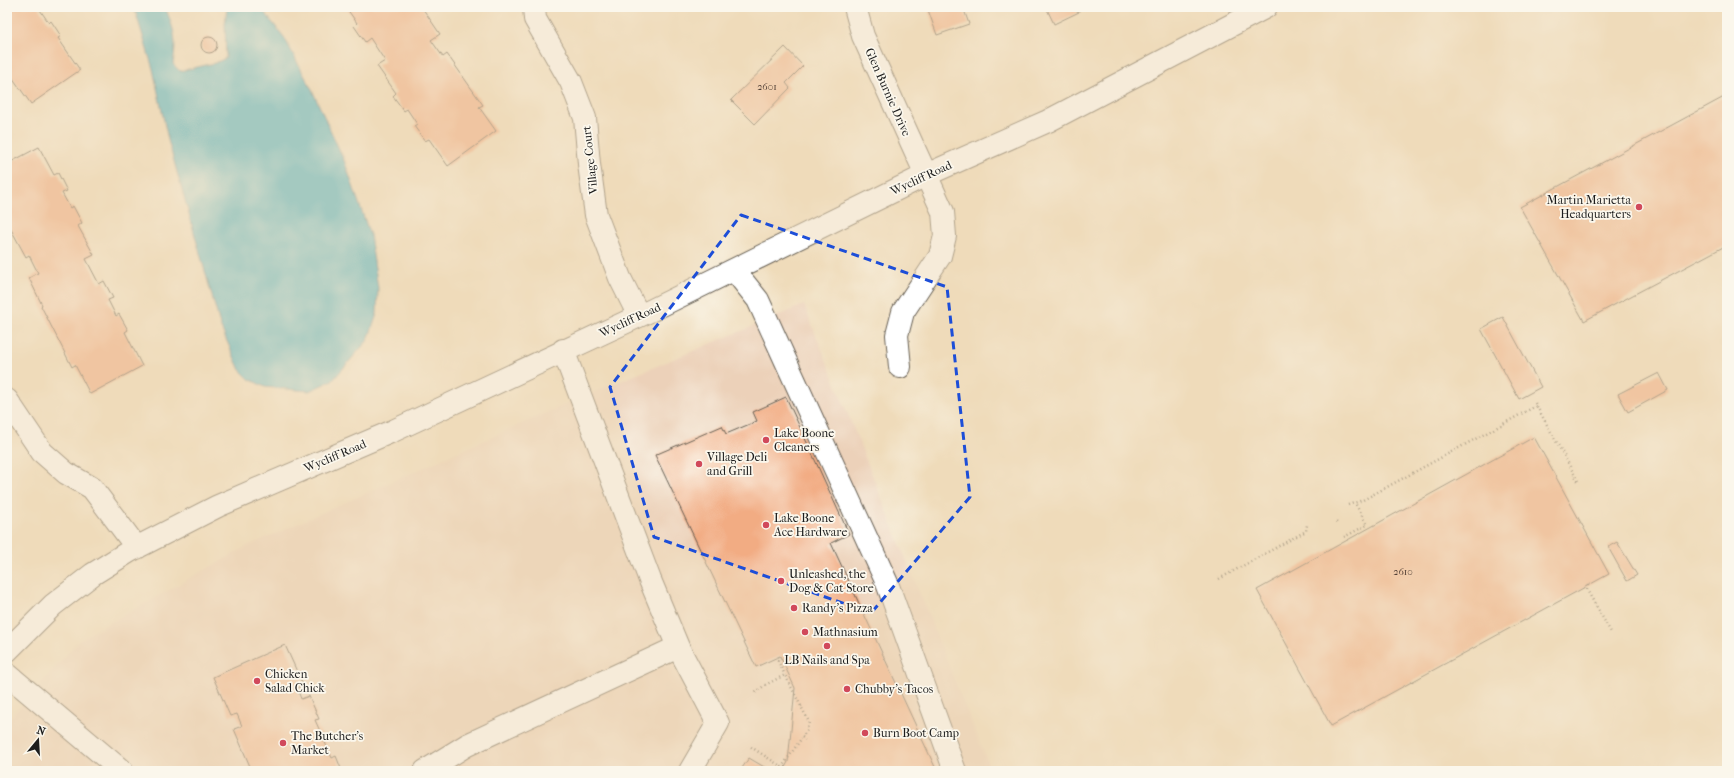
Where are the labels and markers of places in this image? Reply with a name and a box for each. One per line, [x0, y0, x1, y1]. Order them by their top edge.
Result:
place label: Martin Marietta Headquarters [1547, 193, 1632, 221]
marker: Martin Marietta Headquarters [1634, 202, 1644, 212]
place label: Lake Boone Cleaners [774, 426, 834, 454]
marker: Lake Boone Cleaners [761, 435, 771, 445]
place label: Village Deli and Grill [706, 450, 768, 478]
marker: Village Deli and Grill [694, 459, 704, 469]
place label: Lake Boone Ace Hardware [773, 511, 847, 539]
marker: Lake Boone Ace Hardware [761, 520, 771, 530]
place label: Unleashed, the Dog & Cat Store [789, 567, 874, 595]
marker: Unleashed, the Dog & Cat Store [776, 576, 786, 586]
place label: Randy's Pizza [802, 601, 873, 615]
marker: Randy's Pizza [789, 603, 799, 613]
place label: Mathnasium [813, 625, 878, 639]
marker: Mathnasium [800, 627, 810, 637]
marker: LB Nails and Spa [822, 641, 832, 651]
place label: LB Nails and Spa [784, 653, 870, 667]
place label: Chicken Salad Chick [265, 667, 325, 695]
marker: Chicken Salad Chick [252, 676, 262, 686]
place label: Chubby's Tacos [855, 682, 934, 696]
marker: Chubby's Tacos [842, 684, 852, 694]
place label: Burn Boot Camp [873, 726, 960, 740]
marker: Burn Boot Camp [860, 728, 870, 738]
place label: The Butcher's Market [291, 729, 364, 757]
marker: The Butcher's Market [278, 738, 288, 748]

